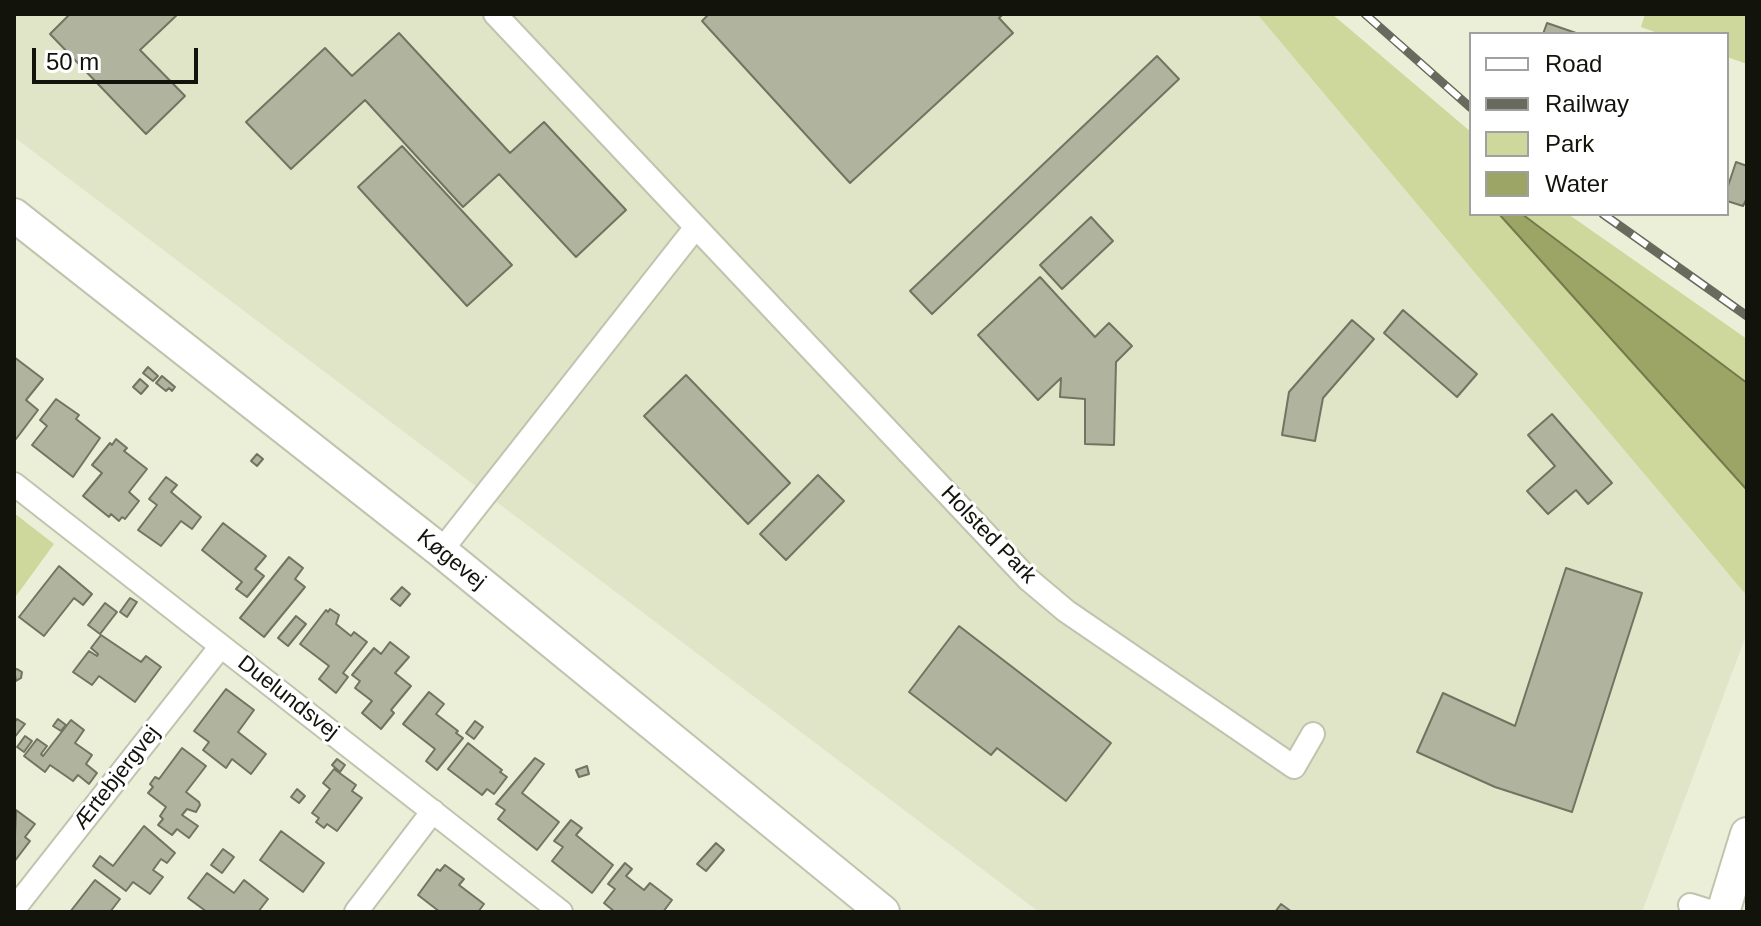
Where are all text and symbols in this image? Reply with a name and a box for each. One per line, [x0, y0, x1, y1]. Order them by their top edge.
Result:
scale bar [36, 32, 202, 82]
legend [1469, 32, 1729, 216]
text: 50 m [46, 48, 99, 75]
text: Road [1545, 50, 1602, 77]
text: Railway [1545, 90, 1629, 117]
text: Park [1545, 130, 1594, 157]
text: Water [1545, 170, 1608, 197]
street label: Holsted Park [935, 481, 1041, 589]
street label: Køgevej [411, 524, 491, 596]
street label: Duelundsvej [232, 650, 344, 746]
street label: Ærtebjergvej [68, 721, 166, 835]

